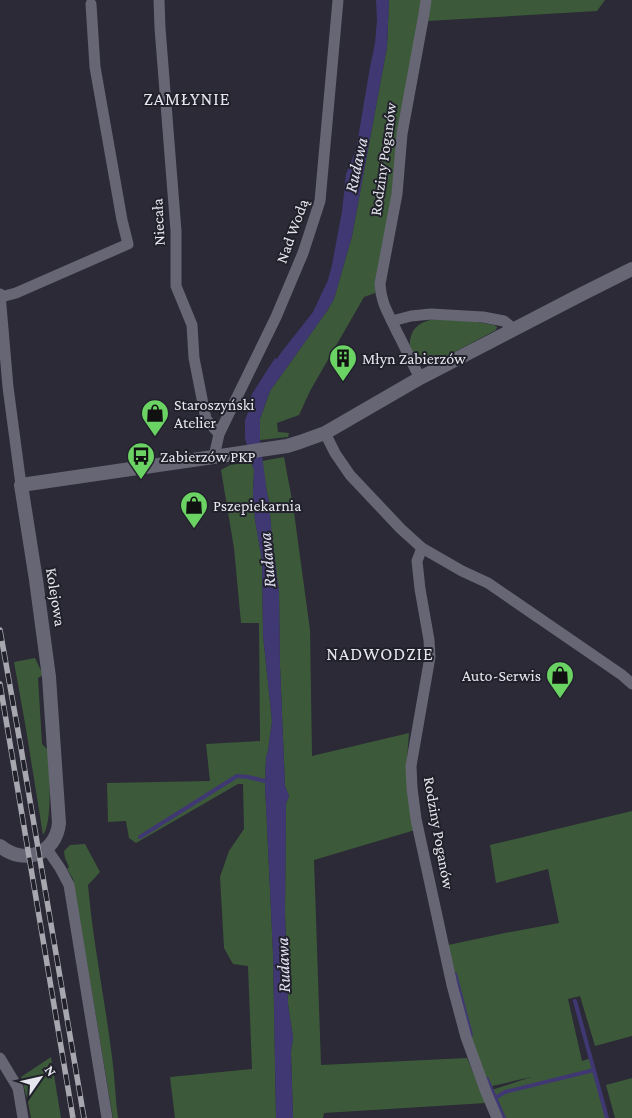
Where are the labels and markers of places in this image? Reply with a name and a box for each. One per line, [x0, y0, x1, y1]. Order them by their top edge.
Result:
building icon: Młyn Zabierzów [328, 343, 358, 382]
place label: Młyn Zabierzów [362, 350, 466, 368]
place label: Staroszyński Atelier [174, 396, 254, 431]
shop icon: Staroszyński Atelier [140, 398, 170, 437]
bus stop icon: Zabierzów PKP [126, 441, 156, 480]
place label: Zabierzów PKP [160, 448, 255, 465]
shop icon: Pszepiekarnia [179, 490, 209, 529]
place label: Pszepiekarnia [213, 497, 302, 515]
shop icon: Auto-Serwis [545, 660, 575, 699]
place label: Auto-Serwis [462, 667, 541, 684]

